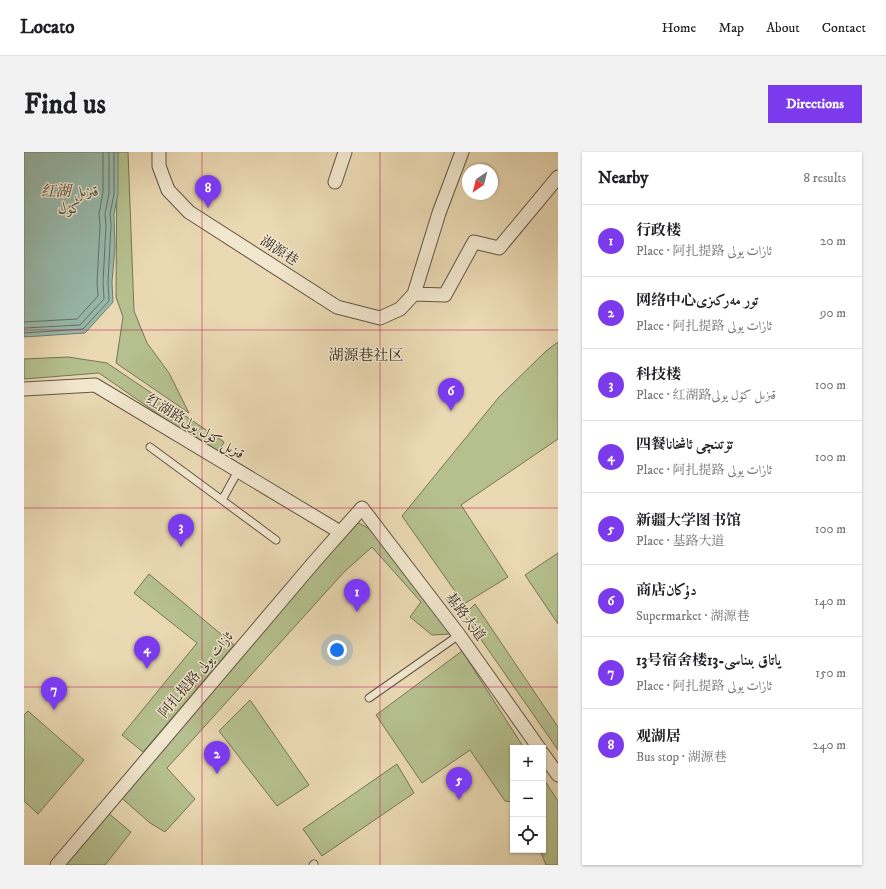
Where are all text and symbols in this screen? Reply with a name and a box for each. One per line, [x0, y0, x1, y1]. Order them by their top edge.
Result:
text: Locato [20, 16, 75, 39]
text: Home [662, 19, 696, 37]
text: Map [718, 19, 744, 37]
text: About [766, 19, 800, 37]
text: Contact [822, 19, 866, 37]
button: Directions [768, 85, 862, 123]
text: Find us [24, 87, 106, 122]
north arrow [462, 164, 498, 200]
text: Nearby [598, 167, 648, 189]
text: 8 results [804, 170, 846, 186]
pin: 8 [195, 175, 221, 208]
water label: 红湖 قىزىل كۆل [41, 182, 99, 218]
text: 行政楼 [636, 221, 681, 240]
street label: 湖源巷 [256, 232, 302, 270]
text: 1 [609, 233, 613, 249]
text: 20 m [820, 233, 846, 249]
text: Place · 阿扎提路 ئازات يولى [636, 243, 772, 259]
text: 网络中心تور مەركىزى [636, 291, 758, 310]
text: 2 [608, 305, 614, 321]
text: 90 m [820, 305, 846, 321]
text: Place · 阿扎提路 ئازات يولى [636, 318, 772, 334]
district label: 湖源巷社区 [328, 346, 404, 365]
text: 科技楼 [636, 365, 681, 384]
text: 3 [609, 377, 613, 393]
text: 100 m [815, 377, 846, 393]
pin: 6 [438, 378, 464, 411]
text: Place · 红湖路قىزىل كۆل يولى [636, 387, 776, 403]
street label: 红湖路قىزىل كۆل يولى [142, 391, 247, 464]
text: 四餐تۆتىنچى ئاشخانا [636, 435, 733, 454]
text: 4 [607, 449, 615, 465]
text: 100 m [815, 449, 846, 465]
text: Place · 阿扎提路 ئازات يولى [636, 462, 772, 478]
text: 新疆大学图书馆 [636, 511, 741, 530]
pin: 3 [168, 514, 194, 547]
text: 5 [608, 521, 614, 537]
text: 100 m [815, 521, 846, 537]
text: Place · 基路大道 [636, 533, 725, 549]
pin: 1 [344, 579, 370, 612]
text: 商店دۇكان [636, 581, 697, 600]
street label: 基路大道 [441, 589, 489, 645]
text: 6 [608, 593, 614, 609]
text: 140 m [814, 593, 846, 609]
text: Supermarket · 湖源巷 [636, 608, 749, 624]
street label: 阿扎提路 ئازات يولى [155, 628, 238, 722]
pin: 4 [134, 636, 160, 669]
your location [327, 640, 347, 660]
text: 13号宿舍楼13-ياتاق بىناسى [636, 651, 781, 670]
text: 7 [608, 665, 614, 681]
text: 150 m [815, 665, 846, 681]
pin: 7 [41, 677, 67, 710]
text: Place · 阿扎提路 ئازات يولى [636, 678, 772, 694]
text: 观湖居 [636, 727, 681, 746]
text: 8 [608, 737, 614, 753]
text: 240 m [813, 737, 846, 753]
pin: 2 [204, 741, 230, 774]
map controls [510, 745, 546, 853]
button: + [510, 745, 546, 781]
text: Bus stop · 湖源巷 [636, 749, 727, 765]
pin: 5 [446, 767, 472, 800]
button: − [510, 781, 546, 817]
button: locate [510, 817, 546, 853]

